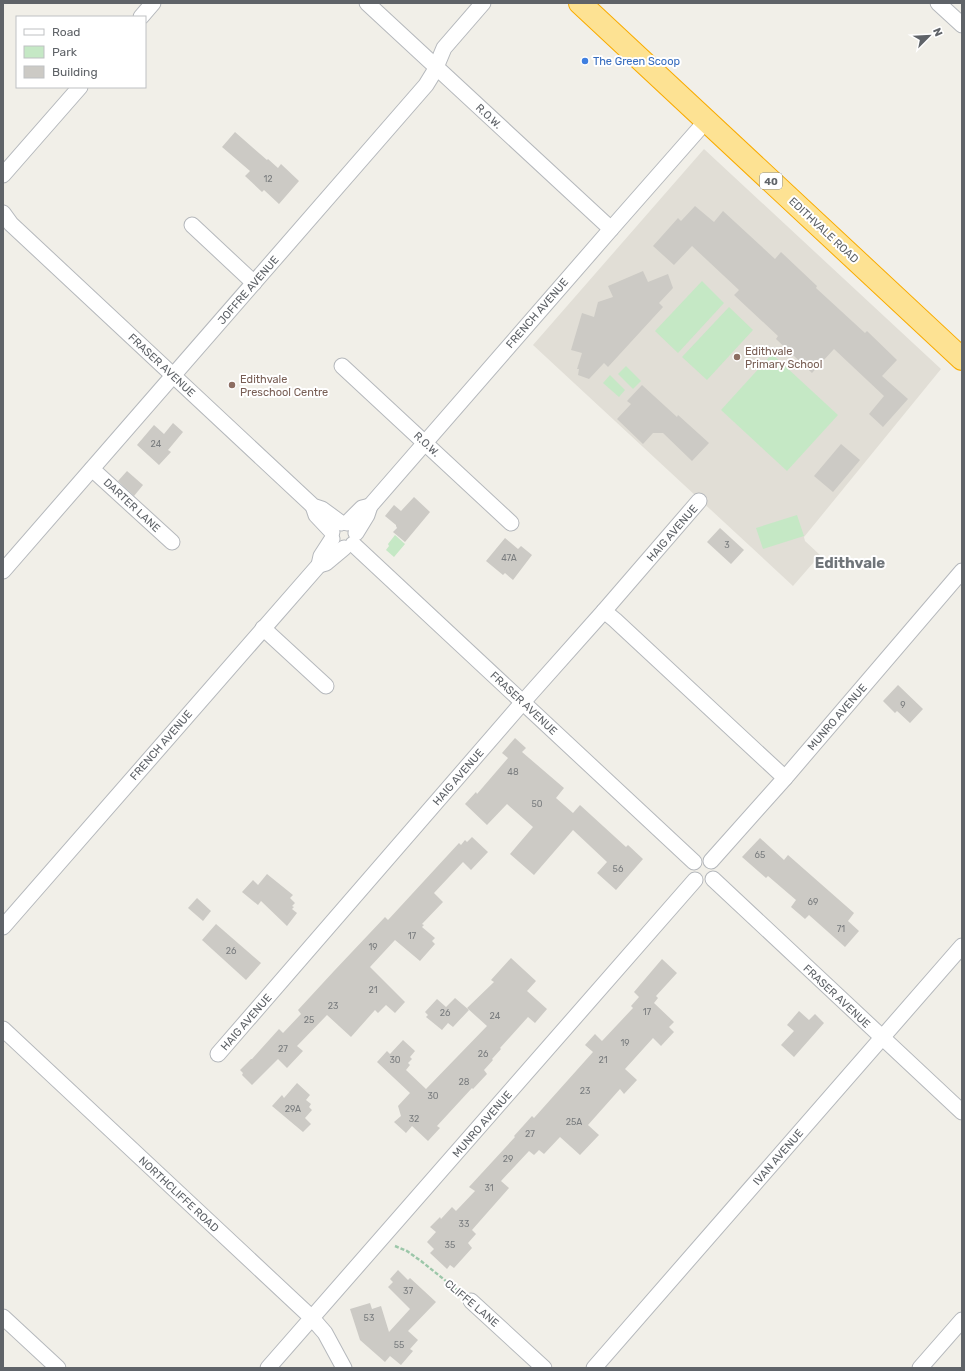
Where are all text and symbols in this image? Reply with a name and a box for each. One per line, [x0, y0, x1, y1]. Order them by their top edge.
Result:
legend [16, 16, 146, 88]
north arrow [909, 16, 949, 56]
text: Road [52, 25, 80, 39]
text: N [930, 26, 945, 38]
text: Park [52, 45, 78, 59]
place label: The Green Scoop [593, 55, 680, 68]
marker: The Green Scoop [580, 56, 590, 66]
text: Building [52, 65, 98, 79]
street label: R.O.W. [473, 101, 504, 132]
road number: 40 [760, 173, 782, 189]
house number: 12 [263, 174, 273, 184]
street label: EDITHVALE ROAD [786, 195, 861, 266]
street label: JOFFRE AVENUE [215, 253, 282, 327]
street label: FRENCH AVENUE [504, 276, 571, 351]
street label: FRASER AVENUE [126, 331, 198, 400]
place label: Edithvale Primary School [745, 345, 822, 371]
marker: Edithvale Primary School [732, 352, 742, 362]
place label: Edithvale Preschool Centre [240, 373, 328, 399]
marker: Edithvale Preschool Centre [227, 380, 237, 390]
street label: R.O.W. [411, 429, 442, 460]
house number: 24 [151, 439, 162, 449]
street label: DARTER LANE [101, 476, 163, 535]
street label: HAIG AVENUE [644, 502, 701, 564]
house number: 3 [724, 540, 730, 550]
house number: 47A [501, 553, 517, 563]
district label: Edithvale [815, 554, 885, 572]
street label: FRASER AVENUE [488, 669, 560, 738]
street label: MUNRO AVENUE [805, 681, 870, 753]
house number: 9 [900, 700, 906, 710]
street label: FRENCH AVENUE [128, 708, 195, 783]
street label: HAIG AVENUE [430, 746, 487, 808]
house number: 48 [507, 767, 519, 777]
house number: 50 [531, 799, 543, 809]
house number: 65 [755, 850, 765, 860]
house number: 56 [613, 864, 624, 874]
house number: 69 [808, 897, 818, 907]
house number: 71 [837, 924, 845, 934]
house number: 17 [408, 931, 417, 941]
house number: 19 [368, 942, 378, 952]
house number: 26 [226, 946, 237, 956]
street label: FRASER AVENUE [801, 962, 873, 1031]
house number: 21 [368, 985, 378, 995]
street label: HAIG AVENUE [218, 991, 275, 1053]
house number: 23 [328, 1001, 338, 1011]
house number: 17 [643, 1007, 652, 1017]
house number: 26 [440, 1008, 451, 1018]
house number: 24 [490, 1011, 501, 1021]
house number: 25 [304, 1015, 314, 1025]
house number: 19 [620, 1038, 630, 1048]
house number: 27 [278, 1044, 288, 1054]
house number: 26 [478, 1049, 489, 1059]
house number: 30 [389, 1055, 401, 1065]
house number: 21 [598, 1055, 608, 1065]
house number: 28 [458, 1077, 470, 1087]
house number: 23 [580, 1086, 590, 1096]
street label: MUNRO AVENUE [450, 1088, 515, 1160]
house number: 30 [427, 1091, 439, 1101]
house number: 29A [285, 1104, 301, 1114]
house number: 32 [409, 1114, 419, 1124]
house number: 25A [566, 1117, 582, 1127]
street label: IVAN AVENUE [751, 1126, 806, 1188]
house number: 27 [525, 1129, 535, 1139]
street label: NORTHCLIFFE ROAD [136, 1154, 221, 1235]
house number: 29 [503, 1154, 513, 1164]
house number: 31 [484, 1183, 494, 1193]
house number: 33 [459, 1219, 469, 1229]
house number: 35 [445, 1240, 455, 1250]
street label: CLIFFE LANE [442, 1277, 502, 1330]
house number: 37 [403, 1286, 413, 1296]
house number: 53 [364, 1313, 374, 1323]
house number: 55 [394, 1340, 404, 1350]

